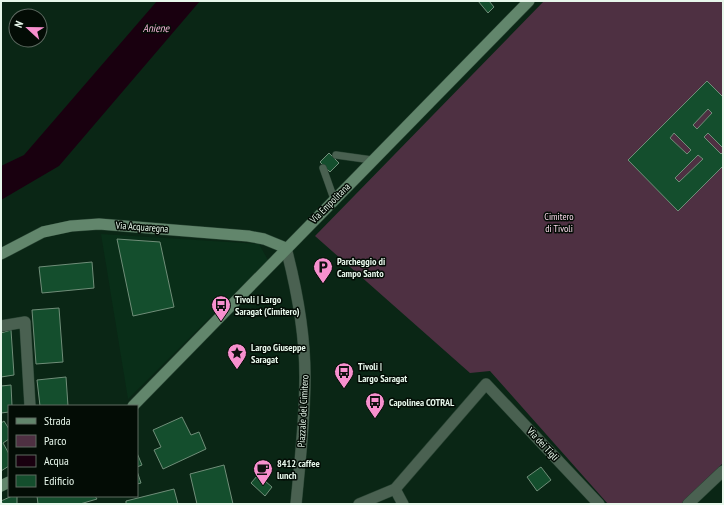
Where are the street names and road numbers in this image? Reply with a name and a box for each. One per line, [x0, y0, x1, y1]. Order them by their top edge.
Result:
street label: Via Empolitana [306, 180, 353, 227]
street label: Via Acquaregna [114, 219, 169, 235]
street label: Piazzale del Cimitero [295, 374, 311, 448]
street label: Via dei Tigli [524, 424, 562, 463]

